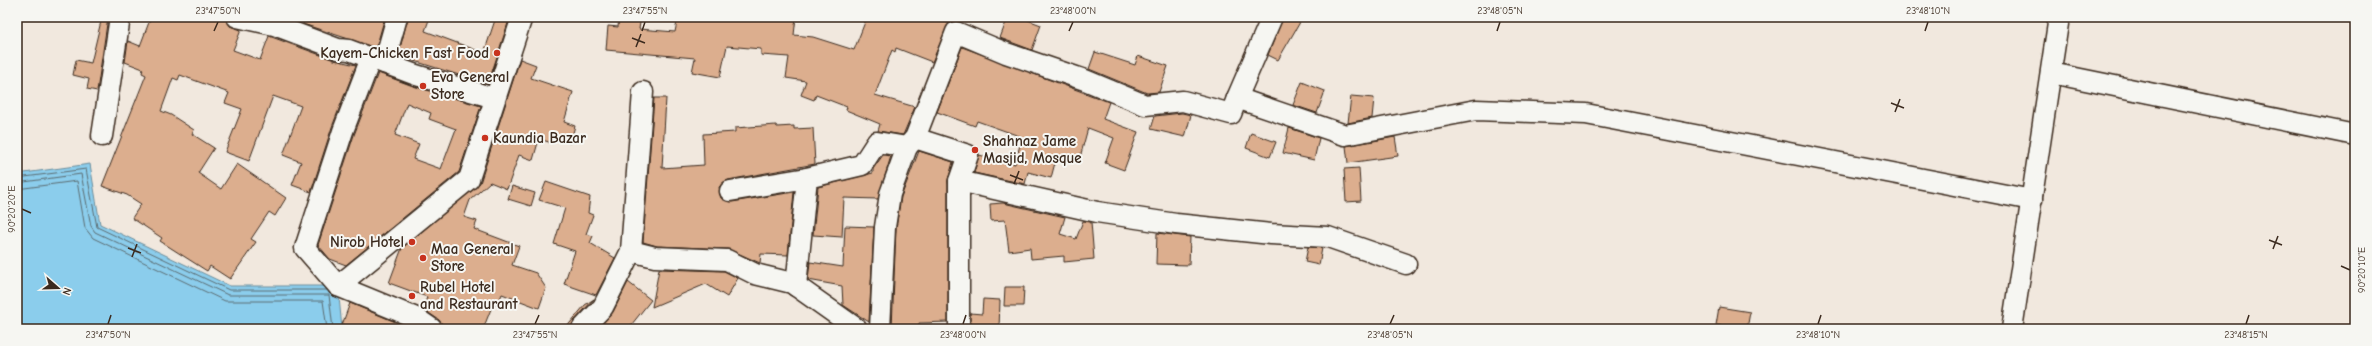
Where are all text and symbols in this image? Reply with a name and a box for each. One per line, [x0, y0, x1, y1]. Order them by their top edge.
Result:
text: 23°47'50"N [195, 5, 241, 17]
text: 23°47'55"N [623, 5, 667, 17]
text: 23°48'00"N [1050, 5, 1096, 17]
text: 23°48'05"N [1477, 5, 1523, 17]
text: 23°48'10"N [1906, 5, 1950, 17]
place label: Kayem-Chicken Fast Food [320, 44, 489, 62]
marker: Kayem-Chicken Fast Food [492, 48, 502, 58]
place label: Eva General Store [431, 68, 509, 103]
marker: Eva General Store [418, 81, 428, 91]
place label: Kaundia Bazar [493, 129, 586, 147]
place label: Shahnaz Jame Masjid, Mosque [983, 132, 1082, 167]
marker: Kaundia Bazar [480, 133, 490, 143]
marker: Shahnaz Jame Masjid, Mosque [970, 145, 980, 155]
text: 90°20'20"E [6, 185, 18, 233]
place label: Nirob Hotel [330, 233, 404, 251]
marker: Nirob Hotel [407, 237, 417, 247]
place label: Maa General Store [431, 240, 514, 275]
text: 90°20'10"E [2356, 247, 2368, 293]
marker: Maa General Store [418, 253, 428, 263]
north arrow [38, 268, 78, 308]
place label: Rubel Hotel and Restaurant [420, 278, 519, 313]
text: N [60, 286, 74, 297]
marker: Rubel Hotel and Restaurant [407, 291, 417, 301]
text: 23°47'50"N [85, 329, 131, 341]
text: 23°47'55"N [513, 329, 557, 341]
text: 23°48'00"N [940, 329, 986, 341]
text: 23°48'05"N [1367, 329, 1413, 341]
text: 23°48'10"N [1796, 329, 1840, 341]
text: 23°48'15"N [2224, 329, 2268, 341]

